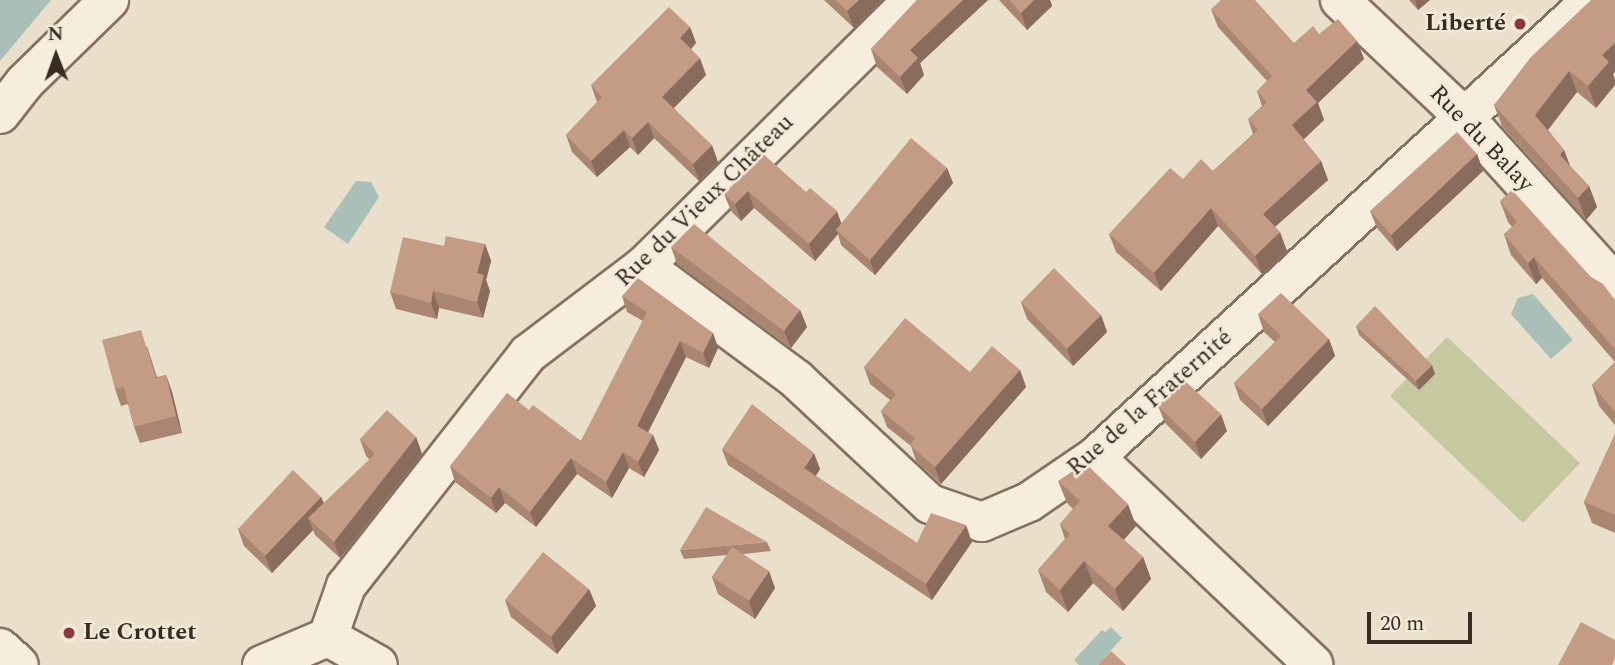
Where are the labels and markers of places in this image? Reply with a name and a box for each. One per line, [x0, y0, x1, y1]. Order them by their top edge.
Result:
place label: Liberté [1425, 10, 1506, 38]
marker: Liberté [1512, 16, 1528, 32]
place label: Le Crottet [83, 619, 196, 647]
marker: Le Crottet [61, 625, 77, 641]

